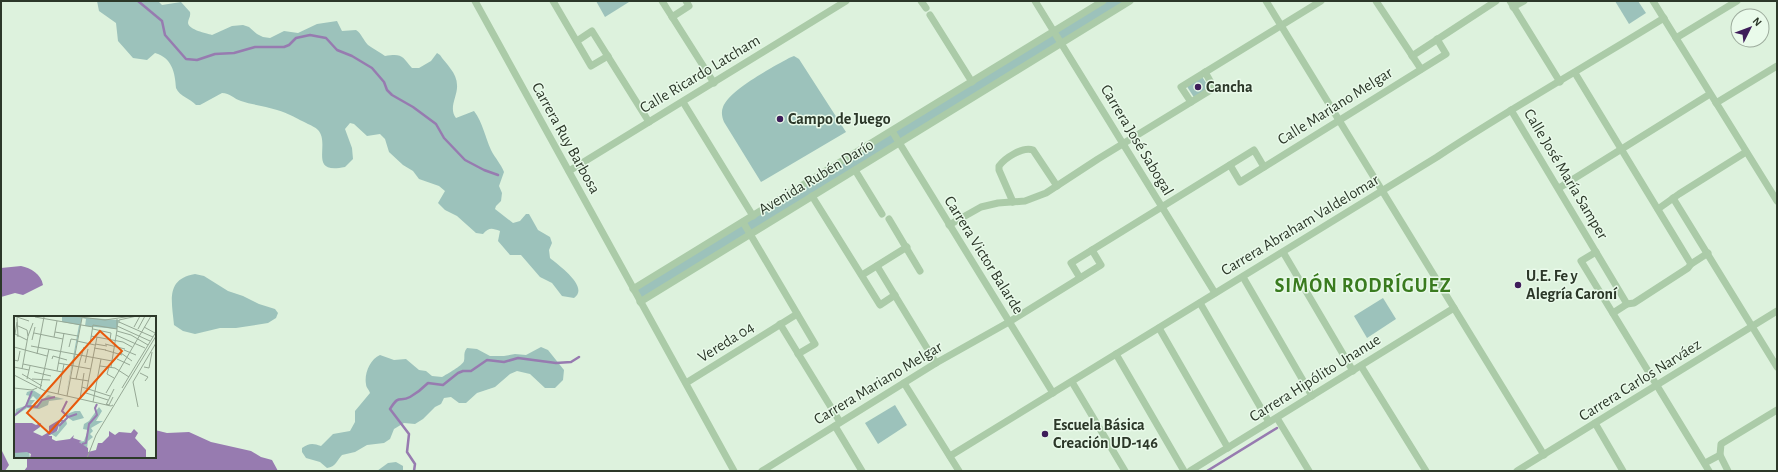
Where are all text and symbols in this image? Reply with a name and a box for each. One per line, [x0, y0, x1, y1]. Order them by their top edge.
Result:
north arrow [1730, 8, 1770, 48]
text: N [1750, 15, 1764, 28]
street label: Calle Ricardo Latcham [637, 32, 763, 116]
street label: Calle Mariano Melgar [1275, 64, 1396, 148]
place label: Cancha [1206, 79, 1253, 95]
street label: Carrera Ruy Barbosa [528, 80, 603, 197]
street label: Carrera José Sabogal [1098, 82, 1176, 198]
marker: Cancha [1193, 82, 1203, 92]
street label: Calle José María Samper [1521, 106, 1612, 243]
place label: Campo de Juego [788, 111, 891, 127]
marker: Campo de Juego [775, 114, 785, 124]
street label: Avenida Rubén Darío [756, 136, 876, 218]
street label: Carrera Abraham Valdelomar [1218, 171, 1382, 278]
street label: Carrera Victor Balarde [941, 193, 1027, 317]
place label: U.E. Fe y Alegría Caroní [1526, 268, 1618, 302]
district label: SIMÓN RODRÍGUEZ [1274, 272, 1452, 296]
marker: U.E. Fe y Alegría Caroní [1513, 280, 1523, 290]
inset map [14, 316, 156, 458]
street label: Vereda 04 [695, 318, 757, 365]
street label: Carrera Hipólito Unanue [1247, 331, 1383, 425]
street label: Carrera Carlos Narváez [1576, 336, 1704, 424]
street label: Carrera Mariano Melgar [811, 338, 946, 428]
place label: Escuela Básica Creación UD-146 [1053, 417, 1158, 451]
marker: Escuela Básica Creación UD-146 [1040, 429, 1050, 439]

